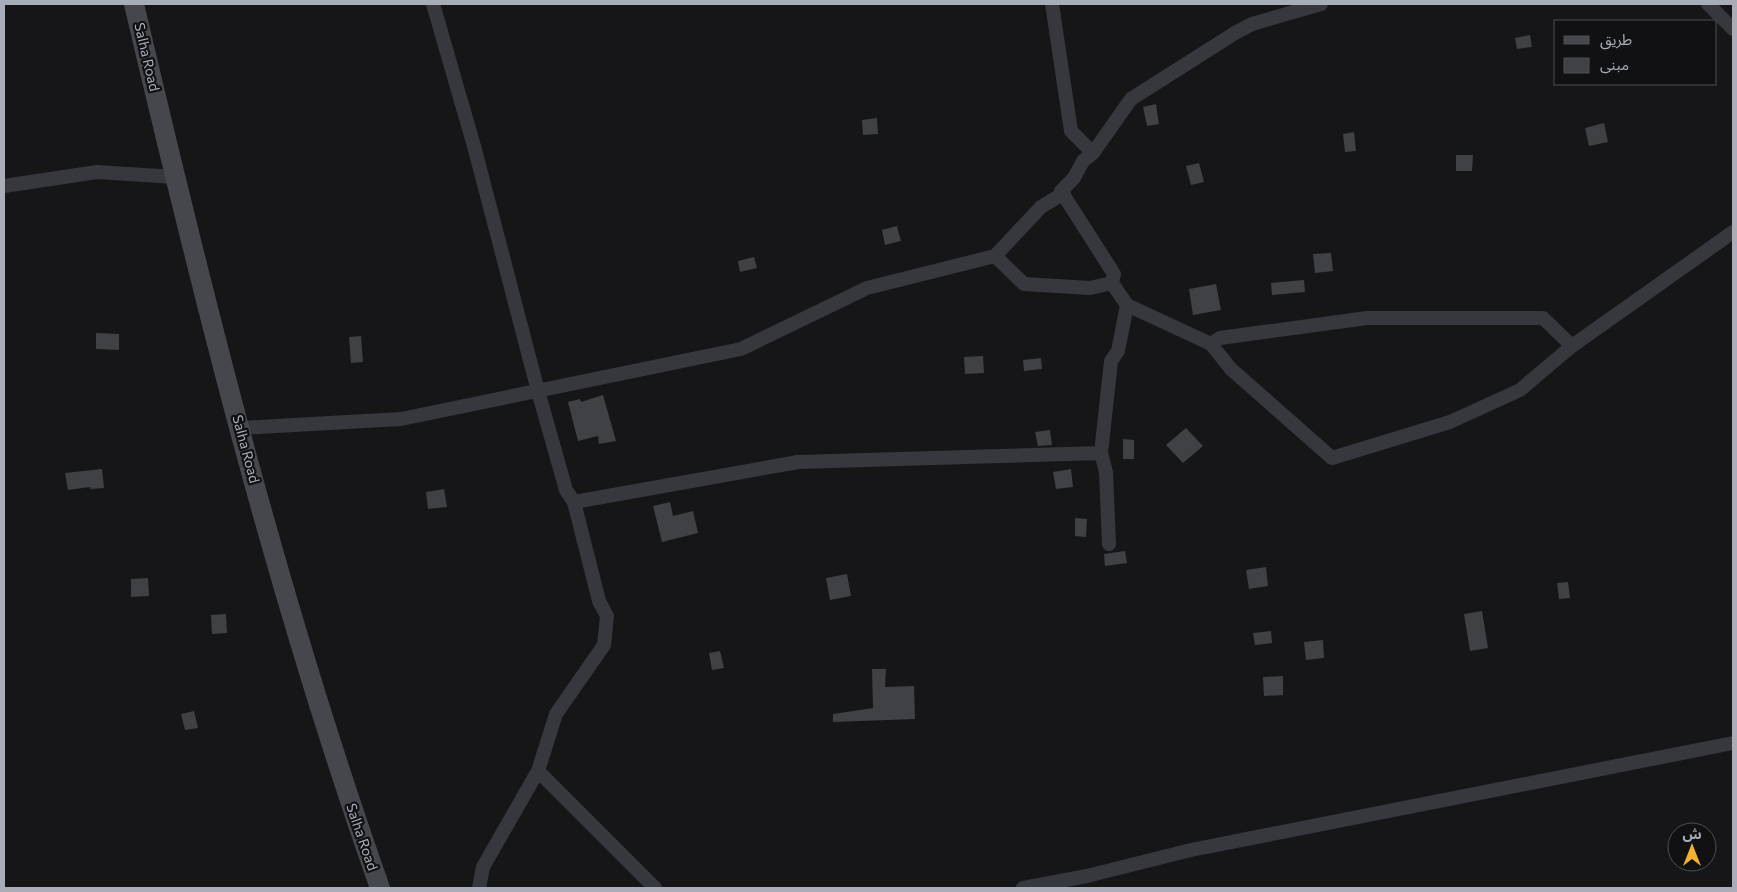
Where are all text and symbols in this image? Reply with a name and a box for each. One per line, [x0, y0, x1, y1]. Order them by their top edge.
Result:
legend [1554, 20, 1717, 85]
street label: Salha Road [131, 21, 164, 93]
text: طريق [1600, 30, 1632, 50]
text: مبنى [1600, 55, 1629, 74]
street label: Salha Road [229, 413, 264, 485]
street label: Salha Road [343, 801, 382, 873]
north arrow [1667, 822, 1717, 872]
text: ش [1682, 825, 1702, 842]

